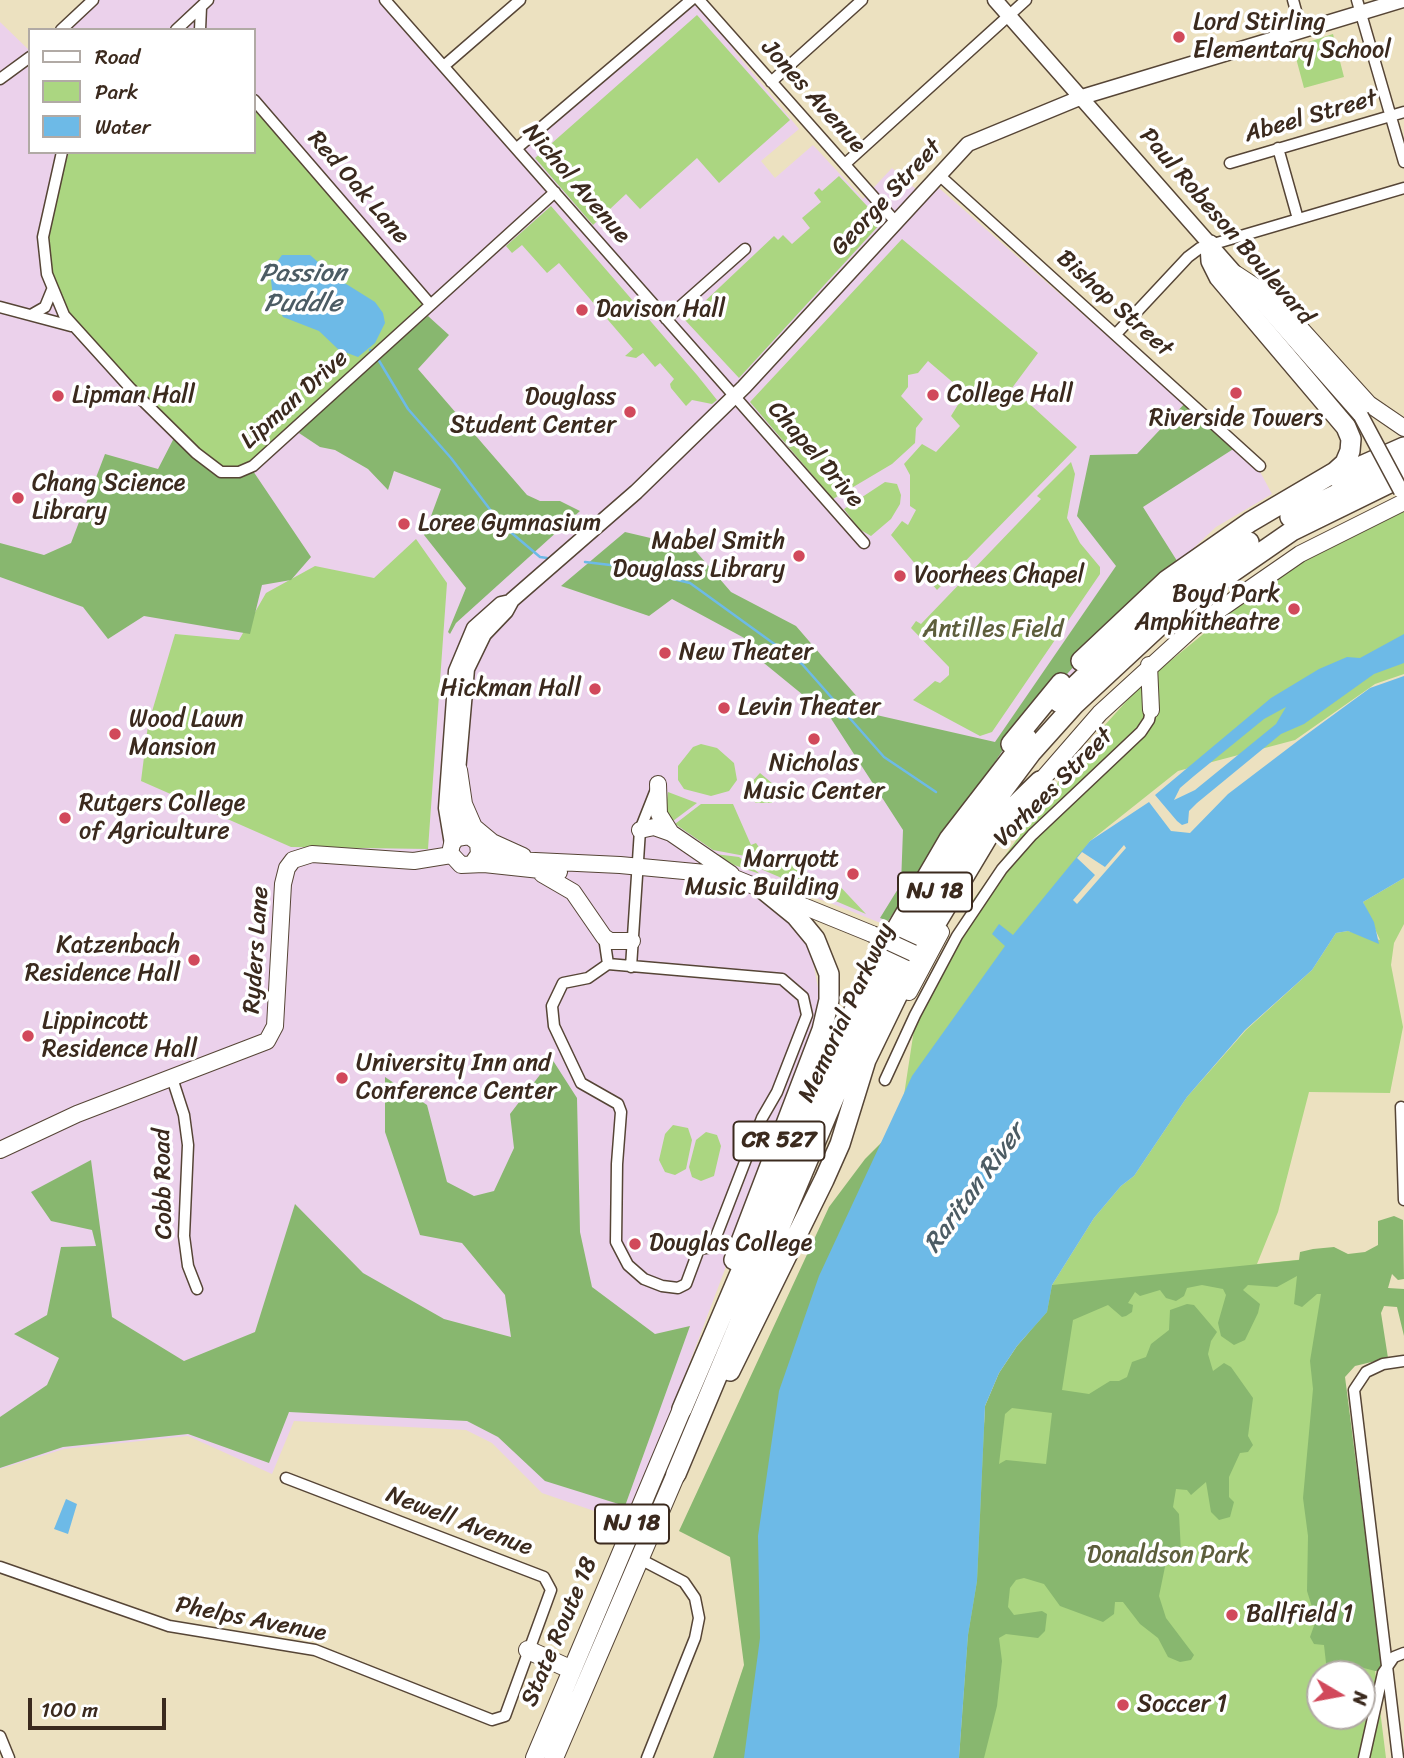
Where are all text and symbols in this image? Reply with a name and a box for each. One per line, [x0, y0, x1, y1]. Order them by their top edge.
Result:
place label: Lord Stirling Elementary School [1193, 9, 1391, 65]
legend [28, 28, 256, 154]
marker: Lord Stirling Elementary School [1171, 29, 1187, 45]
street label: Jones Avenue [755, 34, 871, 160]
text: Road [95, 38, 140, 76]
text: Park [95, 73, 138, 111]
street label: Abeel Street [1241, 84, 1381, 150]
text: Water [95, 108, 150, 146]
street label: Nichol Avenue [516, 118, 636, 250]
street label: Paul Robeson Boulevard [1133, 123, 1319, 331]
street label: Red Oak Lane [301, 125, 415, 251]
street label: George Street [826, 134, 948, 262]
street label: Bishop Street [1050, 244, 1178, 364]
water label: Passion Puddle [260, 258, 346, 320]
place label: Davison Hall [596, 296, 725, 324]
marker: Davison Hall [574, 302, 590, 318]
street label: Lipman Drive [235, 344, 355, 456]
place label: College Hall [947, 381, 1073, 409]
place label: Lipman Hall [72, 382, 195, 410]
place label: Douglass Student Center [450, 384, 616, 440]
marker: Riverside Towers [1228, 385, 1244, 401]
marker: College Hall [925, 387, 941, 403]
marker: Lipman Hall [50, 388, 66, 404]
street label: Chapel Drive [761, 396, 869, 514]
marker: Douglass Student Center [622, 404, 638, 420]
place label: Riverside Towers [1149, 405, 1323, 433]
place label: Chang Science Library [32, 470, 185, 526]
marker: Chang Science Library [10, 490, 26, 506]
place label: Loree Gymnasium [418, 510, 601, 538]
marker: Loree Gymnasium [396, 516, 412, 532]
place label: Mabel Smith Douglass Library [612, 528, 785, 584]
marker: Mabel Smith Douglass Library [791, 548, 807, 564]
place label: Voorhees Chapel [914, 562, 1084, 590]
marker: Voorhees Chapel [892, 568, 908, 584]
place label: Boyd Park Amphitheatre [1135, 581, 1280, 637]
marker: Boyd Park Amphitheatre [1286, 601, 1302, 617]
park label: Antilles Field [923, 616, 1063, 644]
place label: New Theater [679, 639, 813, 667]
marker: New Theater [657, 645, 673, 661]
place label: Hickman Hall [440, 675, 581, 703]
marker: Hickman Hall [587, 681, 603, 697]
place label: Levin Theater [738, 694, 881, 722]
marker: Levin Theater [716, 700, 732, 716]
place label: Wood Lawn Mansion [129, 706, 243, 762]
street label: Vorhees Street [988, 722, 1120, 854]
marker: Wood Lawn Mansion [107, 726, 123, 742]
marker: Nicholas Music Center [806, 731, 822, 747]
place label: Nicholas Music Center [743, 750, 885, 806]
place label: Rutgers College of Agriculture [79, 790, 245, 846]
marker: Rutgers College of Agriculture [57, 810, 73, 826]
place label: Marryott Music Building [685, 846, 839, 902]
marker: Marryott Music Building [845, 866, 861, 882]
road number: NJ 18 [898, 872, 972, 912]
street label: Ryders Lane [238, 885, 276, 1015]
street label: Memorial Parkway [793, 919, 901, 1107]
place label: Katzenbach Residence Hall [25, 932, 180, 988]
marker: Katzenbach Residence Hall [186, 952, 202, 968]
place label: Lippincott Residence Hall [42, 1008, 197, 1064]
marker: Lippincott Residence Hall [20, 1028, 36, 1044]
place label: University Inn and Conference Center [356, 1050, 557, 1106]
marker: University Inn and Conference Center [334, 1070, 350, 1086]
water label: Raritan River [918, 1119, 1032, 1259]
road number: CR 527 [734, 1122, 824, 1160]
street label: Cobb Road [149, 1128, 179, 1240]
place label: Douglas College [649, 1230, 812, 1258]
marker: Douglas College [627, 1236, 643, 1252]
street label: Newell Avenue [382, 1481, 536, 1563]
road number: NJ 18 [595, 1504, 669, 1544]
park label: Donaldson Park [1087, 1542, 1249, 1570]
street label: State Route 18 [516, 1553, 604, 1711]
street label: Phelps Avenue [173, 1591, 329, 1649]
place label: Ballfield 1 [1246, 1601, 1353, 1629]
marker: Ballfield 1 [1224, 1607, 1240, 1623]
north arrow [1306, 1660, 1376, 1730]
scale bar [32, 1684, 170, 1728]
text: N [1343, 1689, 1378, 1708]
text: 100 m [41, 1691, 98, 1729]
place label: Soccer 1 [1137, 1691, 1227, 1719]
marker: Soccer 1 [1115, 1697, 1131, 1713]

